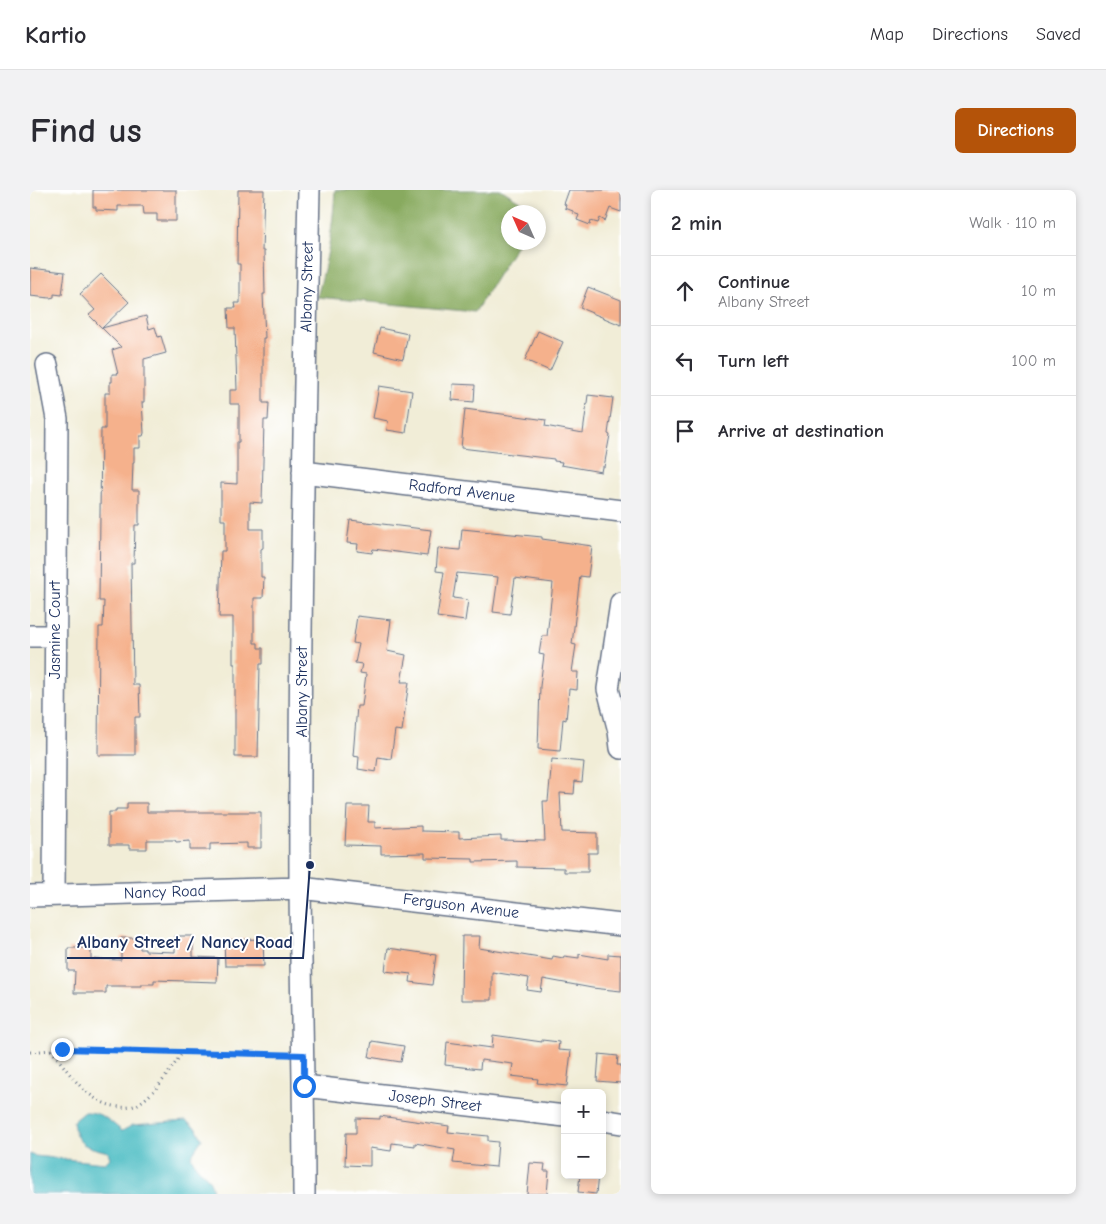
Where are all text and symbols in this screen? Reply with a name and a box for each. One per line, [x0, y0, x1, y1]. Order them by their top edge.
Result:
text: Kartio [25, 21, 87, 49]
text: Map [870, 24, 904, 45]
text: Directions [932, 24, 1008, 45]
text: Saved [1036, 24, 1081, 45]
button: Directions [955, 108, 1076, 153]
text: Find us [30, 110, 142, 151]
north arrow [501, 205, 546, 250]
text: 2 min [671, 211, 722, 235]
text: Walk · 110 m [969, 214, 1056, 232]
street label: Albany Street [297, 241, 317, 333]
text: Continue [718, 271, 790, 293]
icon: ahead [671, 277, 699, 305]
text: 10 m [1021, 282, 1056, 300]
text: Albany Street [718, 293, 809, 311]
icon: left [671, 347, 699, 375]
text: Turn left [718, 350, 789, 372]
text: 100 m [1012, 352, 1056, 370]
icon: arrive [671, 417, 699, 445]
text: Arrive at destination [718, 420, 884, 442]
street label: Radford Avenue [408, 476, 516, 506]
street label: Jasmine Court [46, 580, 64, 679]
street label: Albany Street [293, 646, 311, 738]
street label: Nancy Road [124, 882, 206, 902]
street label: Ferguson Avenue [402, 890, 520, 922]
callout: Albany Street / Nancy Road [67, 925, 303, 958]
text: Albany Street / Nancy Road [77, 932, 293, 953]
route end [51, 1038, 74, 1061]
route start [293, 1075, 316, 1098]
street label: Joseph Street [388, 1086, 483, 1116]
map controls [561, 1089, 606, 1179]
button: + [561, 1089, 606, 1134]
button: − [561, 1134, 606, 1179]

